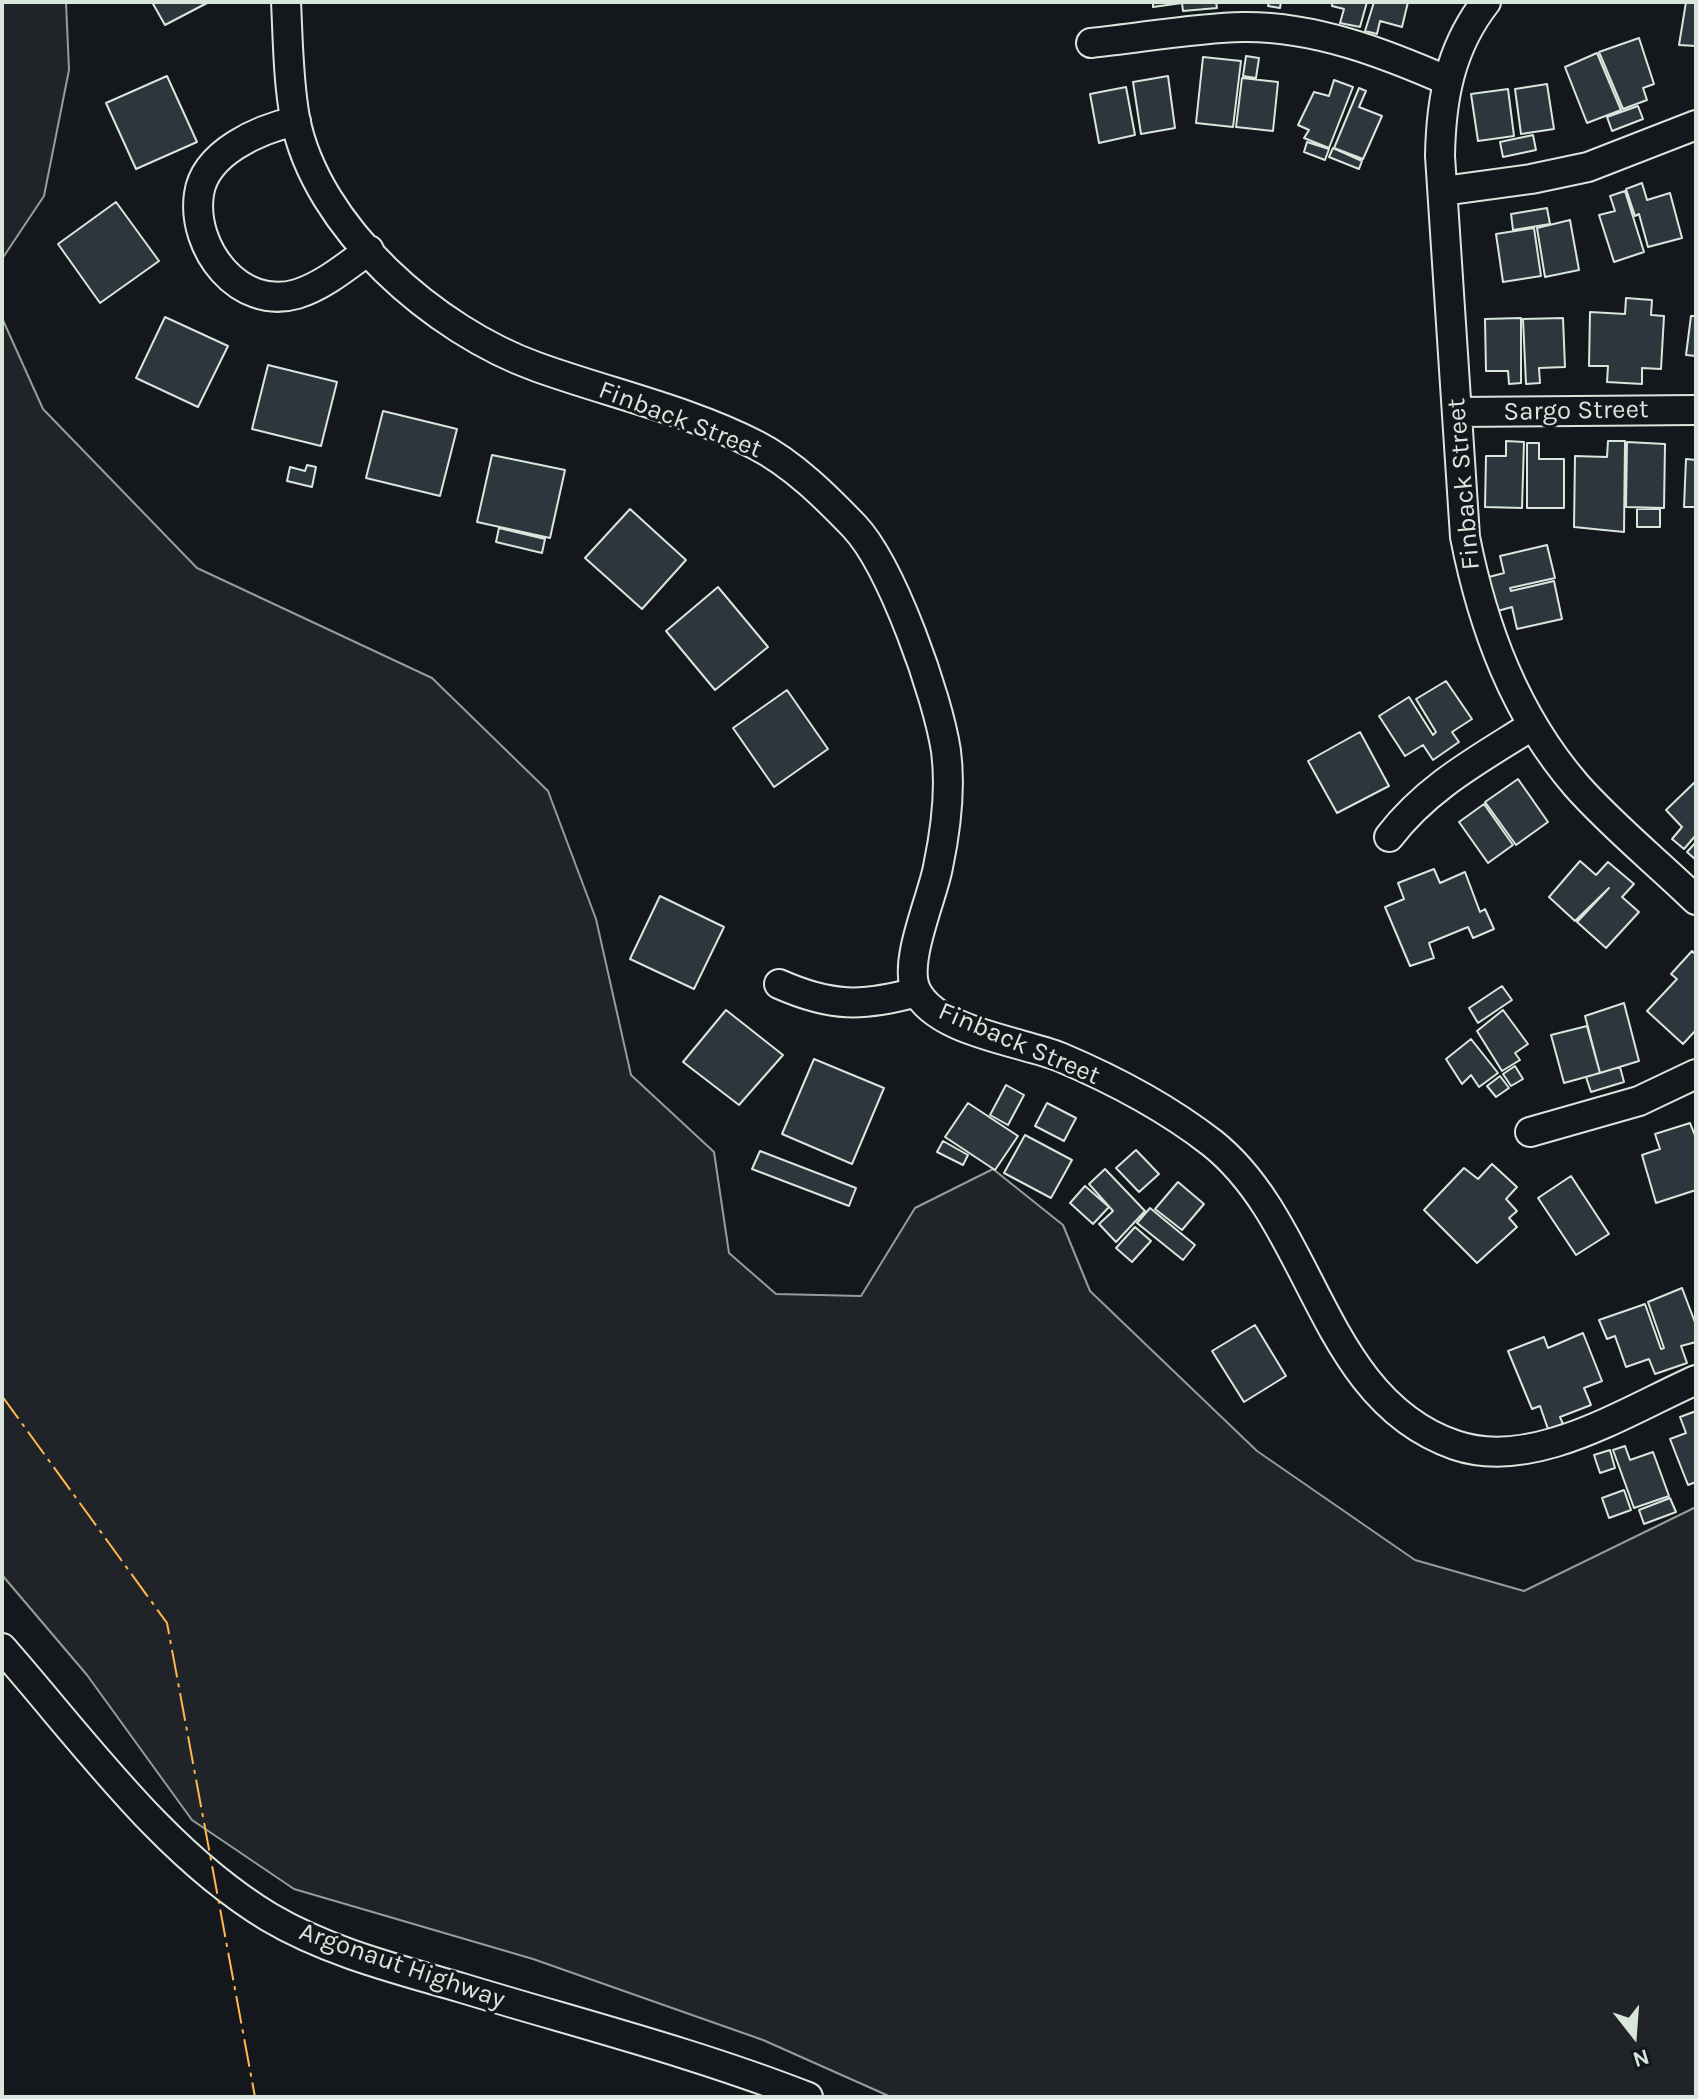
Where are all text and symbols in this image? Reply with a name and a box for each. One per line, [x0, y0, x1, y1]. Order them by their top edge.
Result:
street label: Finback Street [594, 375, 766, 465]
street label: Sargo Street [1503, 394, 1649, 428]
street label: Finback Street [1441, 397, 1487, 571]
street label: Finback Street [934, 996, 1104, 1092]
street label: Argonaut Highway [295, 1916, 509, 2016]
north arrow [1594, 1995, 1674, 2075]
text: N [1630, 2043, 1652, 2073]

